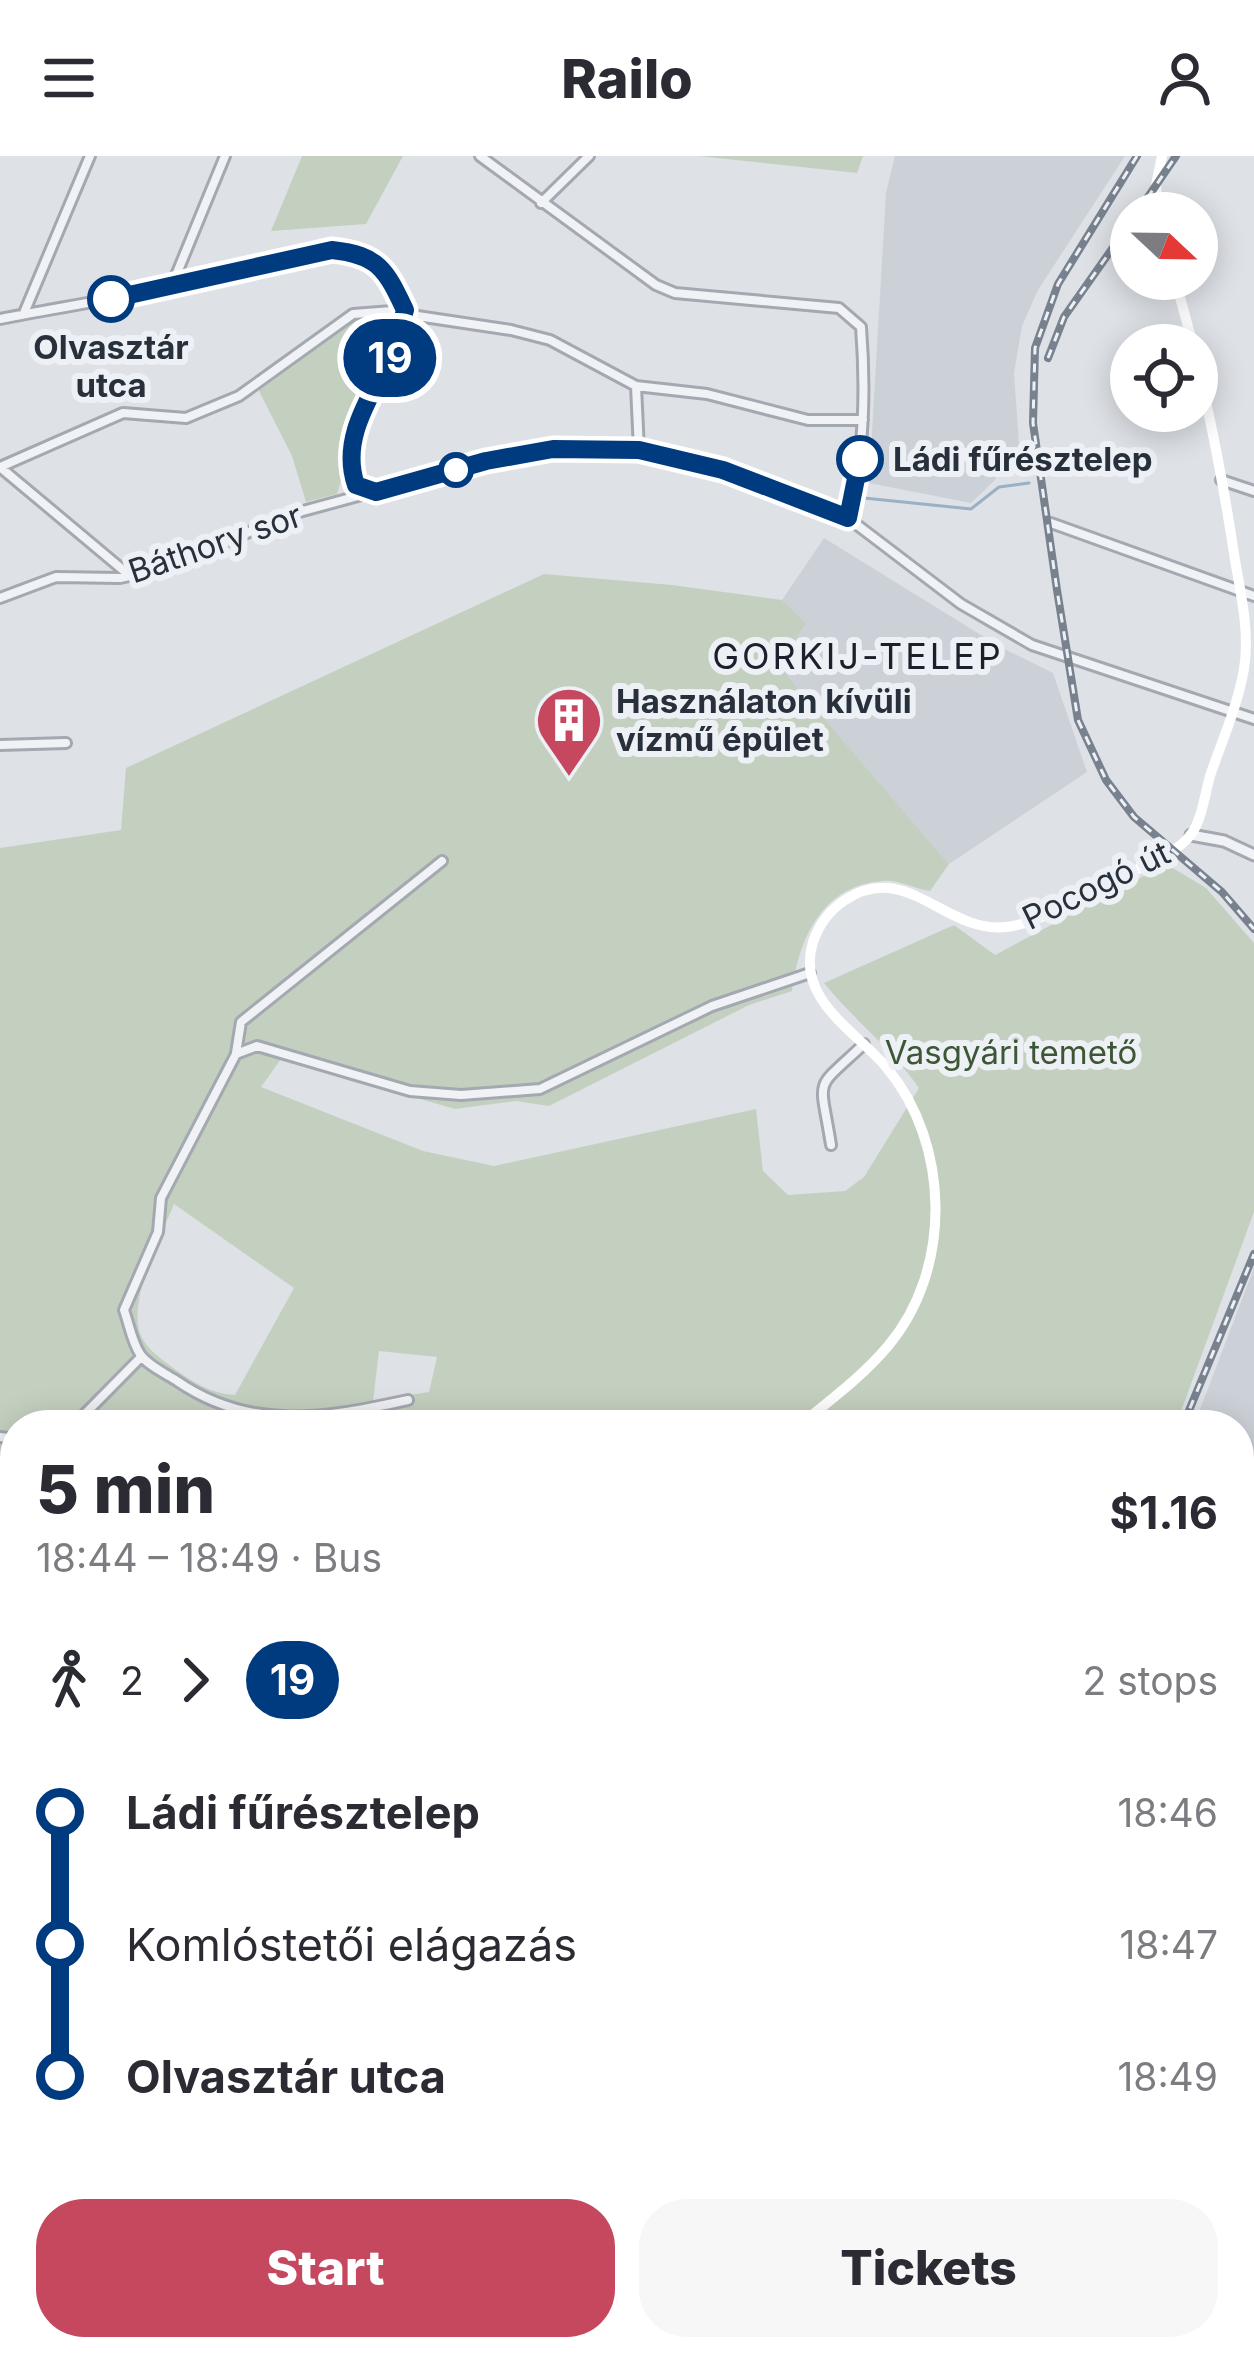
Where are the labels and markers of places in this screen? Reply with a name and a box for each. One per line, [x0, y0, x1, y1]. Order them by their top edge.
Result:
marker: Olvasztár utca [89, 277, 133, 321]
place label: Olvasztár utca [33, 327, 189, 405]
marker: Ládi fűrésztelep [838, 437, 882, 481]
place label: Ládi fűrésztelep [893, 439, 1153, 479]
unlabelled marker [440, 454, 472, 486]
place label: Használaton kívüli vízmű épület [616, 681, 912, 759]
building icon: Használaton kívüli vízmű épület [534, 685, 604, 779]

